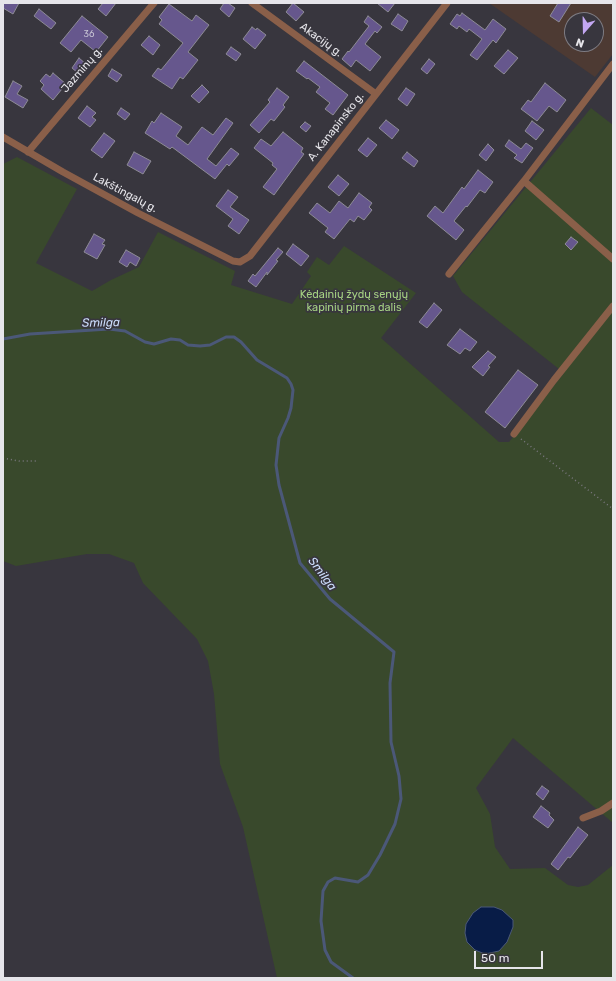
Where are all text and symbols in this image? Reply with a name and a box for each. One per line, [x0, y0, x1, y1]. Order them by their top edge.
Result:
north arrow [564, 12, 604, 52]
street label: Akacijų g. [297, 20, 345, 60]
house number: 36 [84, 29, 94, 39]
text: N [574, 35, 586, 50]
street label: Jazminų g. [59, 44, 105, 96]
street label: A. Kanapinsko g. [305, 90, 367, 164]
street label: Lakštingalų g. [91, 170, 159, 216]
park label: Kėdainių žydų senųjų kapinių pirma dalis [300, 288, 408, 314]
water label: Smilga [82, 315, 120, 331]
water label: Smilga [305, 554, 339, 594]
scale bar [476, 943, 545, 969]
text: 50 m [481, 951, 509, 965]

